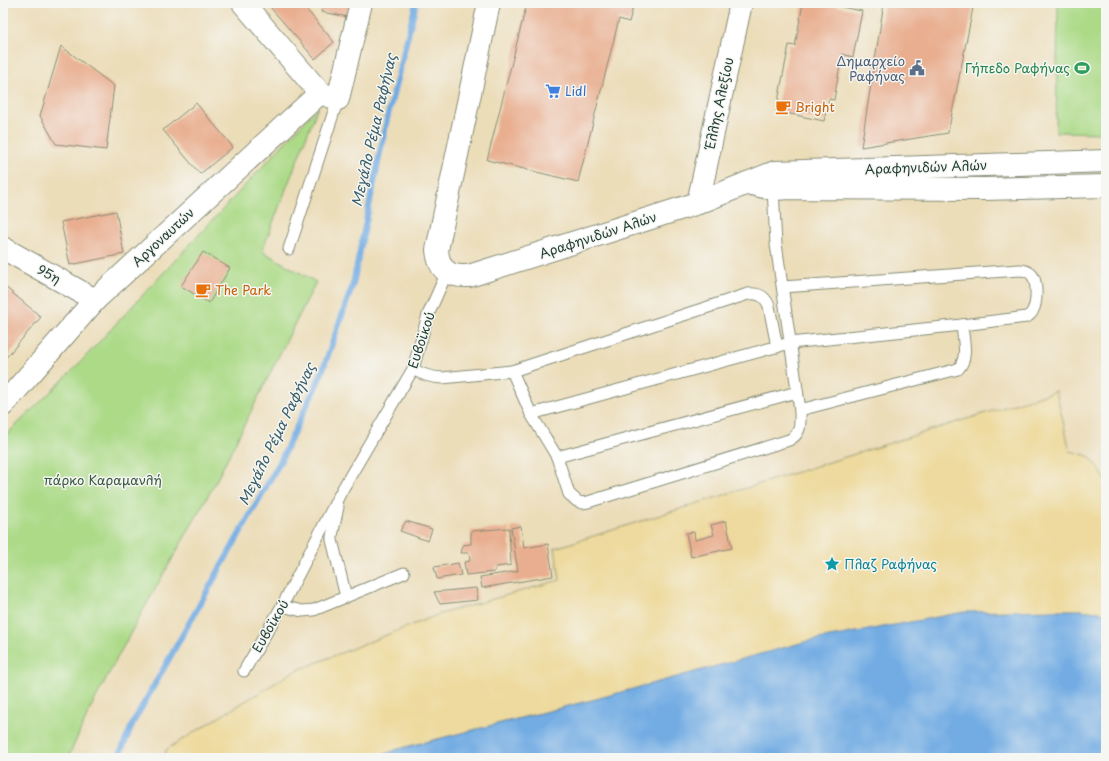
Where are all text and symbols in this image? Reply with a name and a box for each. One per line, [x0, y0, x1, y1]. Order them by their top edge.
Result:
water label: Μεγάλο Ρέμα Ραφήνας [346, 50, 402, 209]
place label: Δημαρχείο Ραφήνας [837, 51, 905, 85]
street label: Έλλης Αλεξίου [699, 55, 737, 152]
place label: Γήπεδο Ραφήνας [965, 58, 1070, 77]
public building icon: Δημαρχείο Ραφήνας [908, 59, 926, 77]
sports icon: Γήπεδο Ραφήνας [1073, 59, 1091, 77]
place label: Lidl [565, 81, 586, 100]
supermarket icon: Lidl [544, 82, 562, 100]
place label: Bright [795, 97, 835, 116]
cafe icon: Bright [774, 98, 792, 116]
street label: Αραφηνιδών Αλών [865, 155, 987, 178]
street label: Αργοναυτών [127, 203, 198, 271]
street label: Αραφηνιδών Αλών [537, 207, 659, 262]
street label: 95η [34, 259, 64, 288]
place label: The Park [215, 280, 271, 299]
cafe icon: The Park [194, 281, 212, 299]
street label: Ευβοϊκού [402, 309, 439, 371]
water label: Μεγάλο Ρέμα Ραφήνας [233, 357, 321, 509]
park label: πάρκο Καραμανλή [44, 470, 162, 489]
place label: Πλαζ Ραφήνας [844, 554, 937, 573]
place icon: Πλαζ Ραφήνας [823, 555, 841, 573]
street label: Ευβοϊκού [247, 596, 292, 656]

